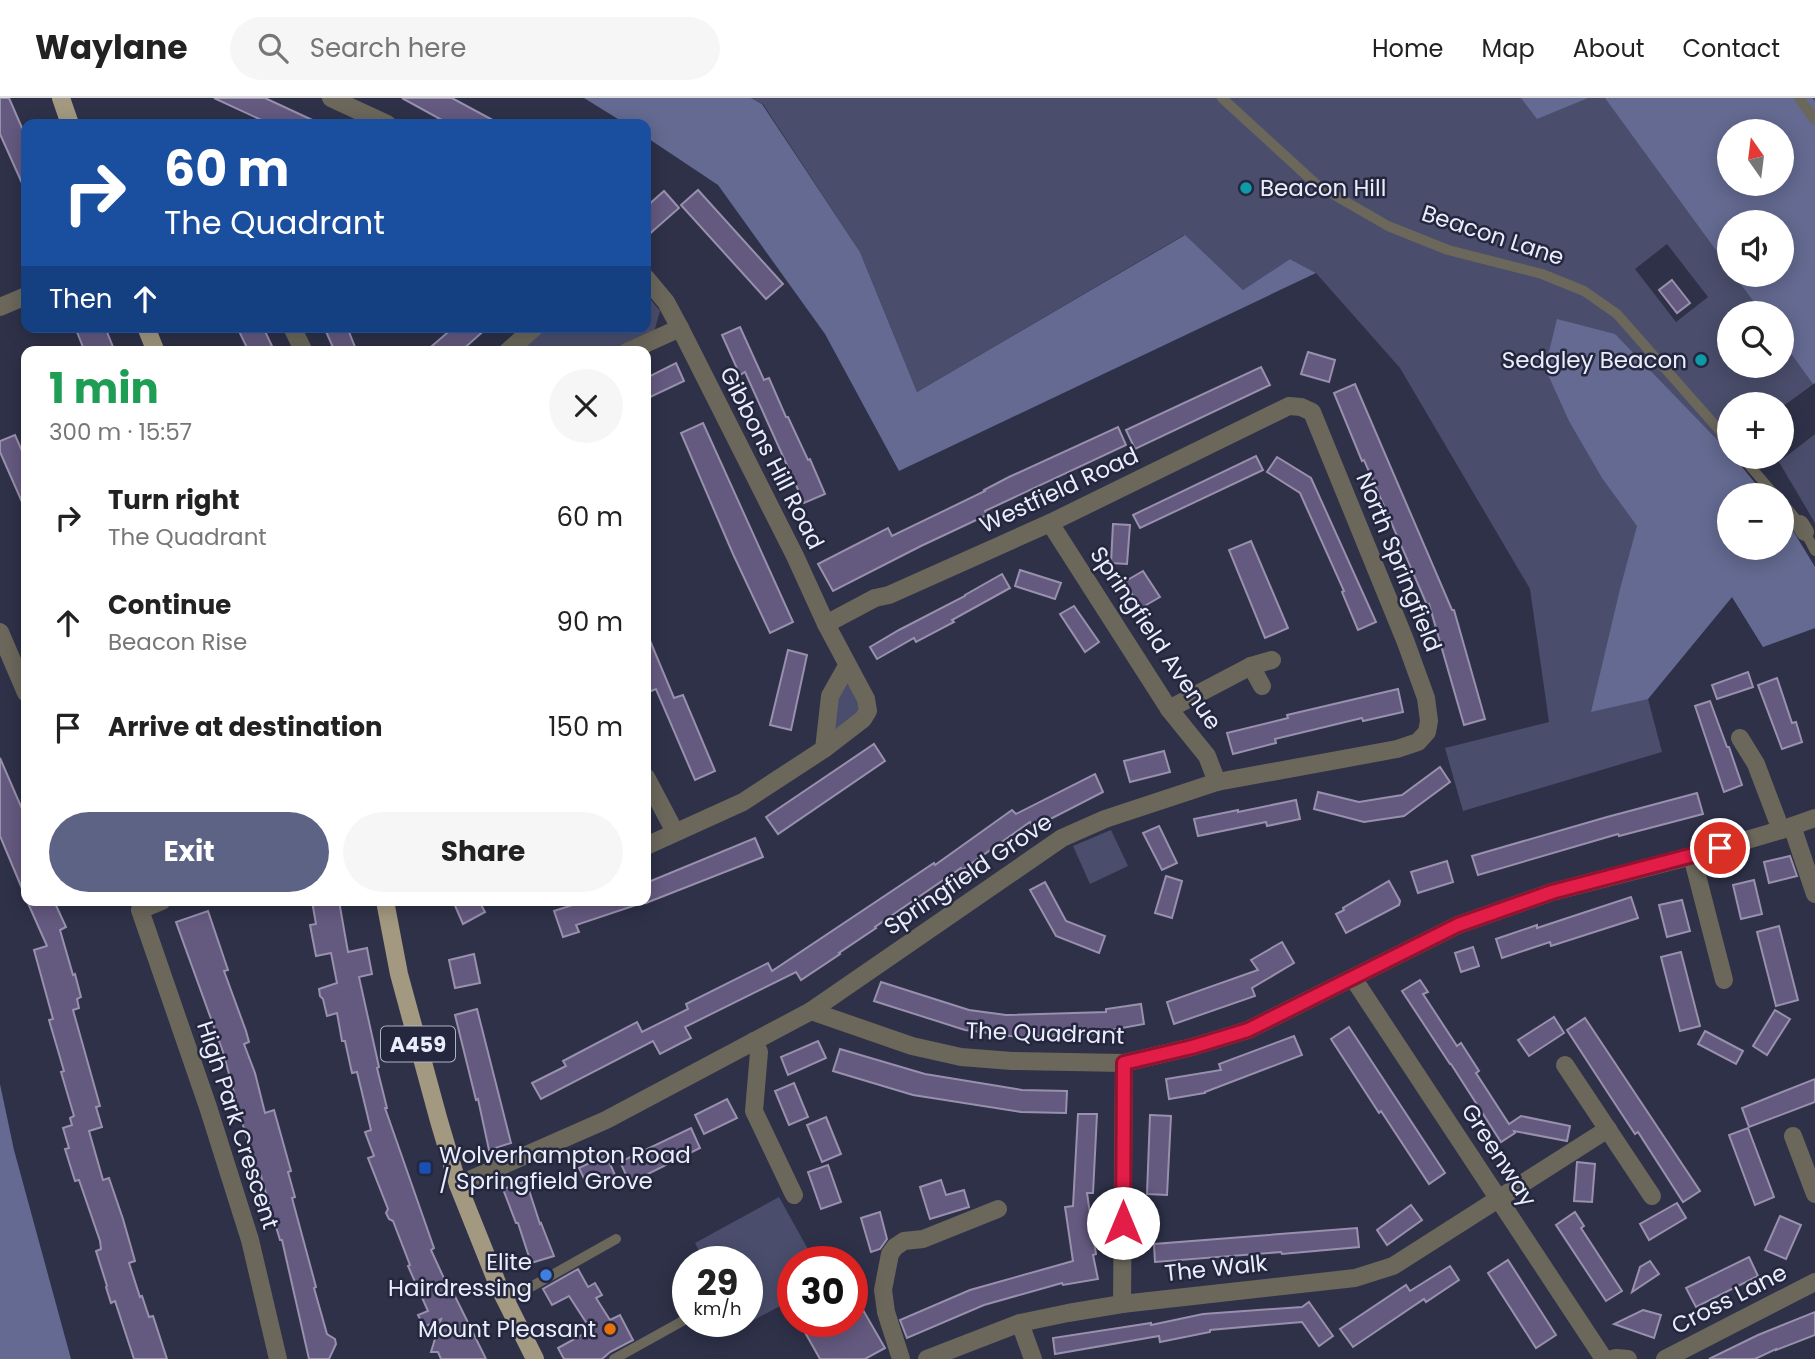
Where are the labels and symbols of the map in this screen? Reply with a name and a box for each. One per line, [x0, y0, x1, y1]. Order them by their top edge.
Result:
north arrow [1717, 119, 1794, 196]
place label: Beacon Hill [1260, 172, 1386, 204]
marker: Beacon Hill [1238, 180, 1254, 196]
street label: Beacon Lane [1418, 197, 1568, 273]
place label: Sedgley Beacon [1502, 344, 1687, 376]
marker: Sedgley Beacon [1693, 352, 1709, 368]
street label: Gibbons Hill Road [712, 361, 832, 555]
street label: Westfield Road [974, 439, 1144, 541]
street label: North Springfield [1348, 467, 1450, 657]
street label: Springfield Avenue [1083, 540, 1229, 736]
street label: Springfield Grove [877, 806, 1059, 942]
pin [1690, 818, 1750, 878]
street label: The Quadrant [965, 1014, 1125, 1052]
street label: High Park Crescent [189, 1017, 287, 1233]
road number: A459 [381, 1026, 455, 1062]
street label: Greenway [1454, 1097, 1544, 1213]
place label: Wolverhampton Road / Springfield Grove [439, 1139, 691, 1197]
marker: Wolverhampton Road / Springfield Grove [417, 1160, 433, 1176]
position arrow [1086, 1186, 1160, 1260]
place label: Elite Hairdressing [388, 1246, 532, 1304]
speed limit sign: 30 [777, 1246, 868, 1337]
street label: The Walk [1163, 1247, 1269, 1289]
street label: Cross Lane [1666, 1256, 1792, 1342]
marker: Elite Hairdressing [538, 1267, 554, 1283]
place label: Mount Pleasant [418, 1313, 596, 1345]
marker: Mount Pleasant [602, 1321, 618, 1337]

